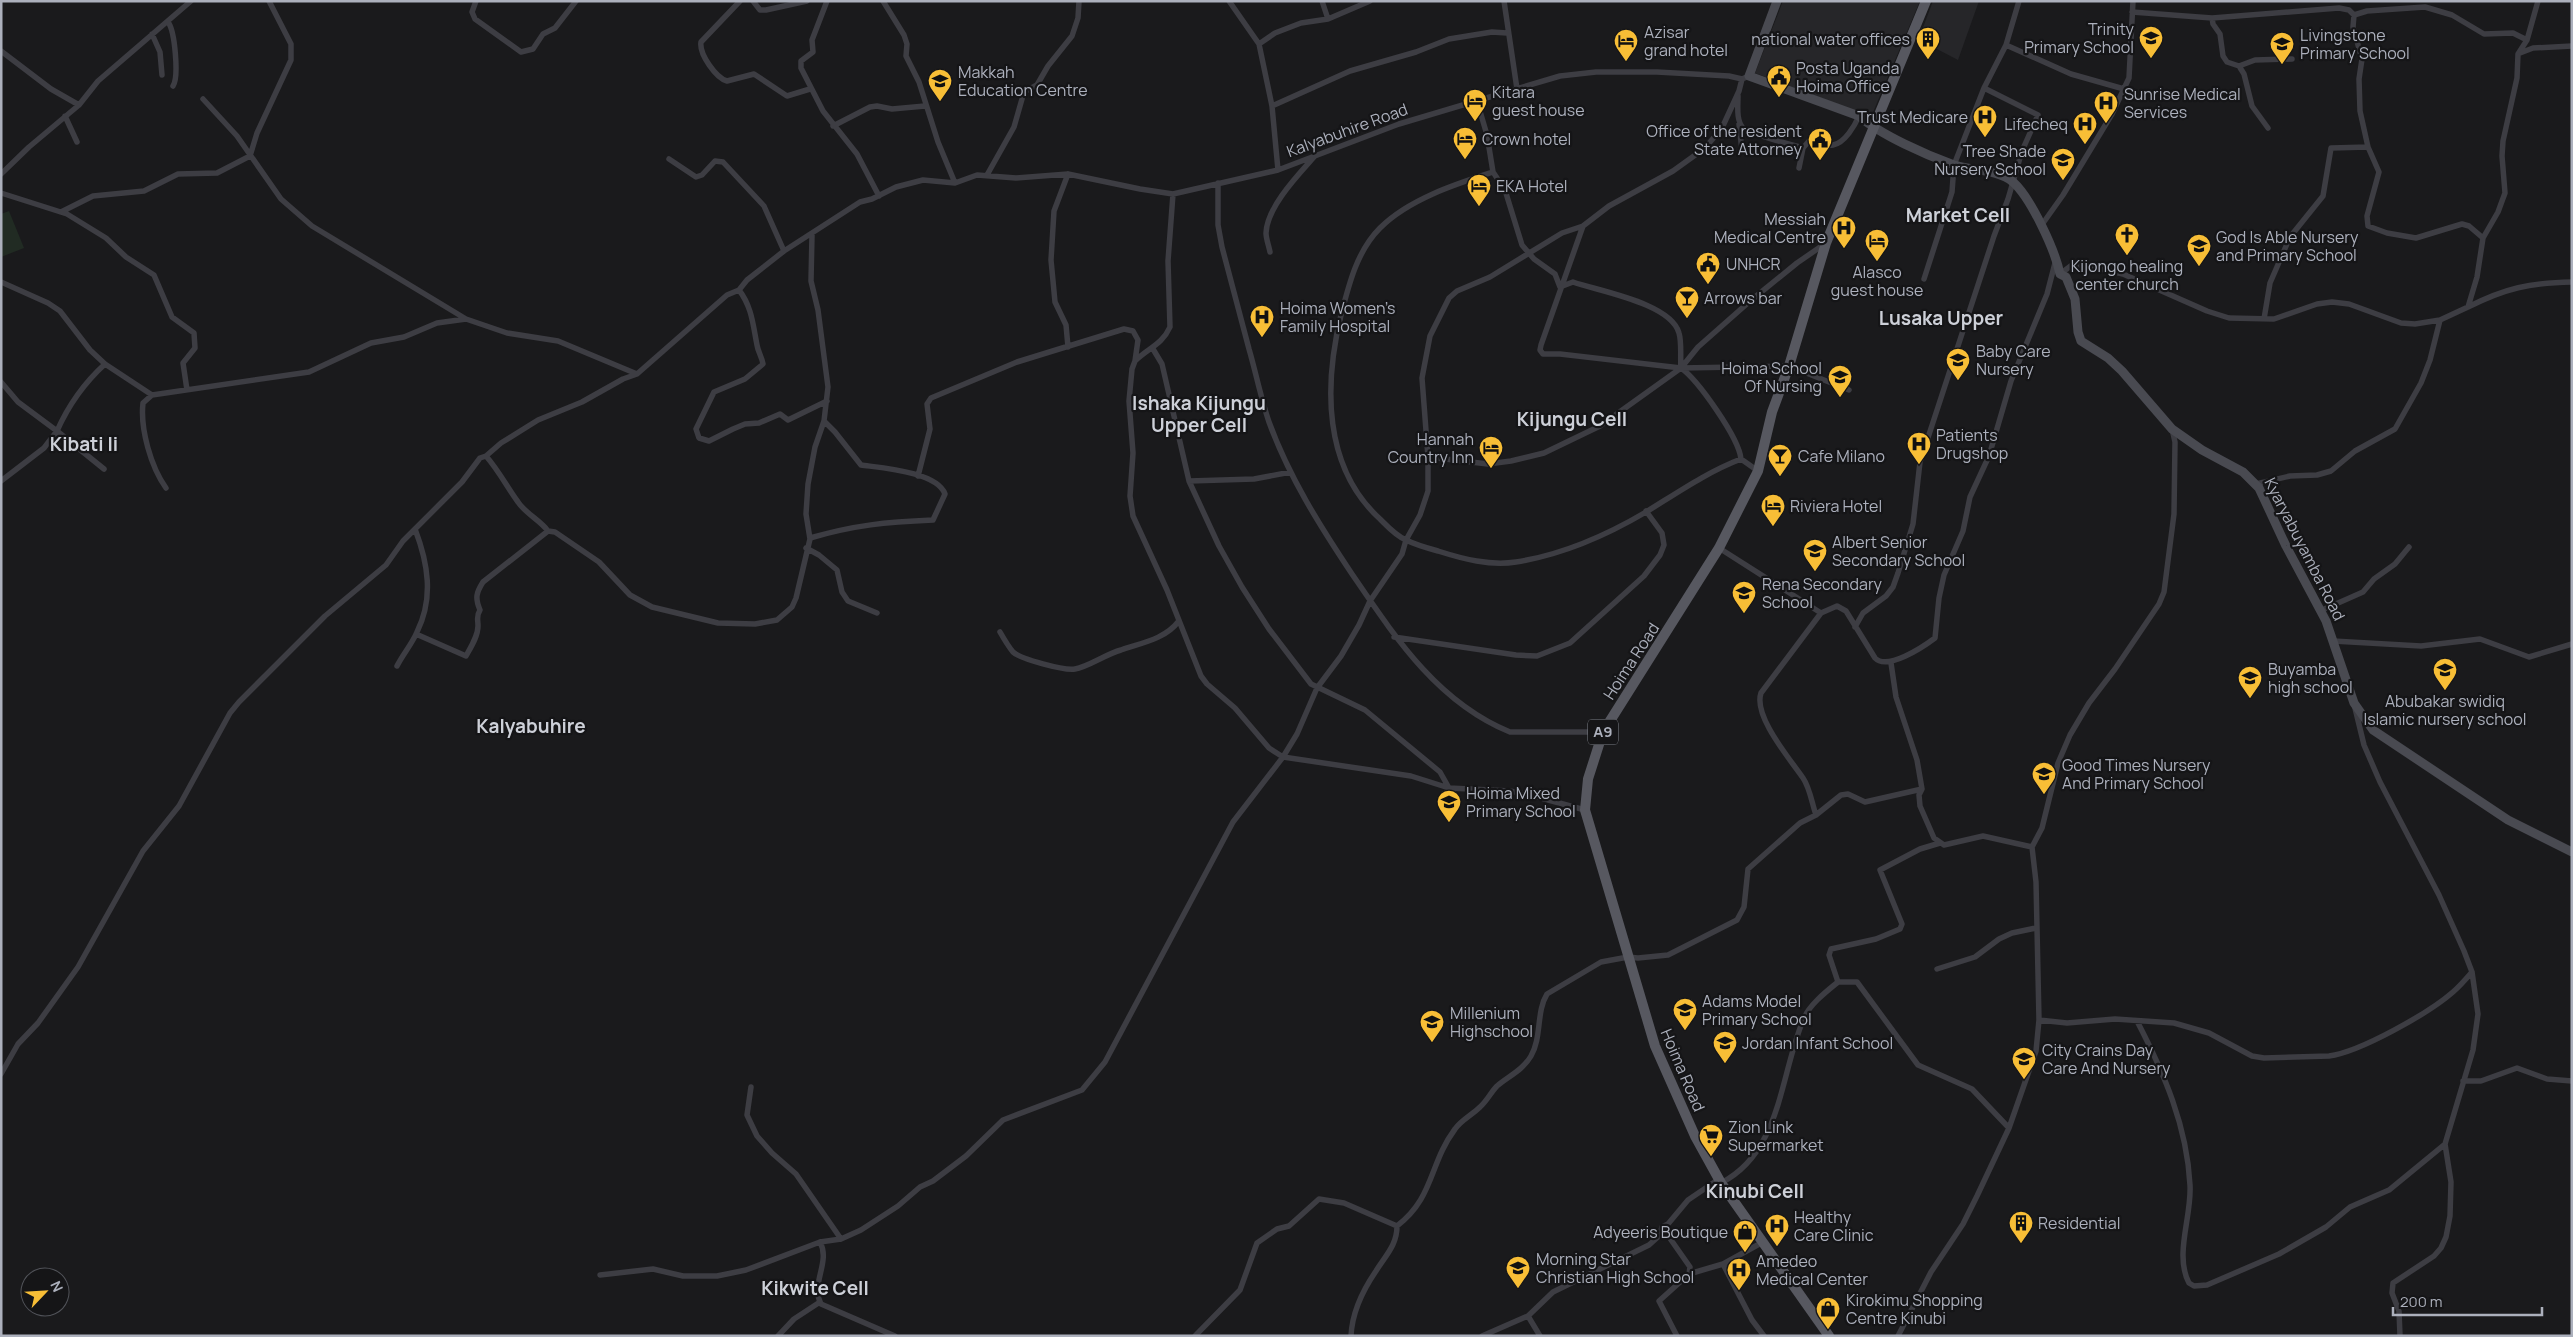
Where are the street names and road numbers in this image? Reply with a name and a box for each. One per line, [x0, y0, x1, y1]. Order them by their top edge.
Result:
street label: Kalyabuhire Road [1283, 98, 1411, 162]
street label: Kyaryabuyamba Road [2259, 474, 2351, 624]
street label: Hoima Road [1598, 618, 1664, 704]
road number: A9 [1588, 720, 1618, 744]
street label: Hoima Road [1656, 1025, 1710, 1115]

